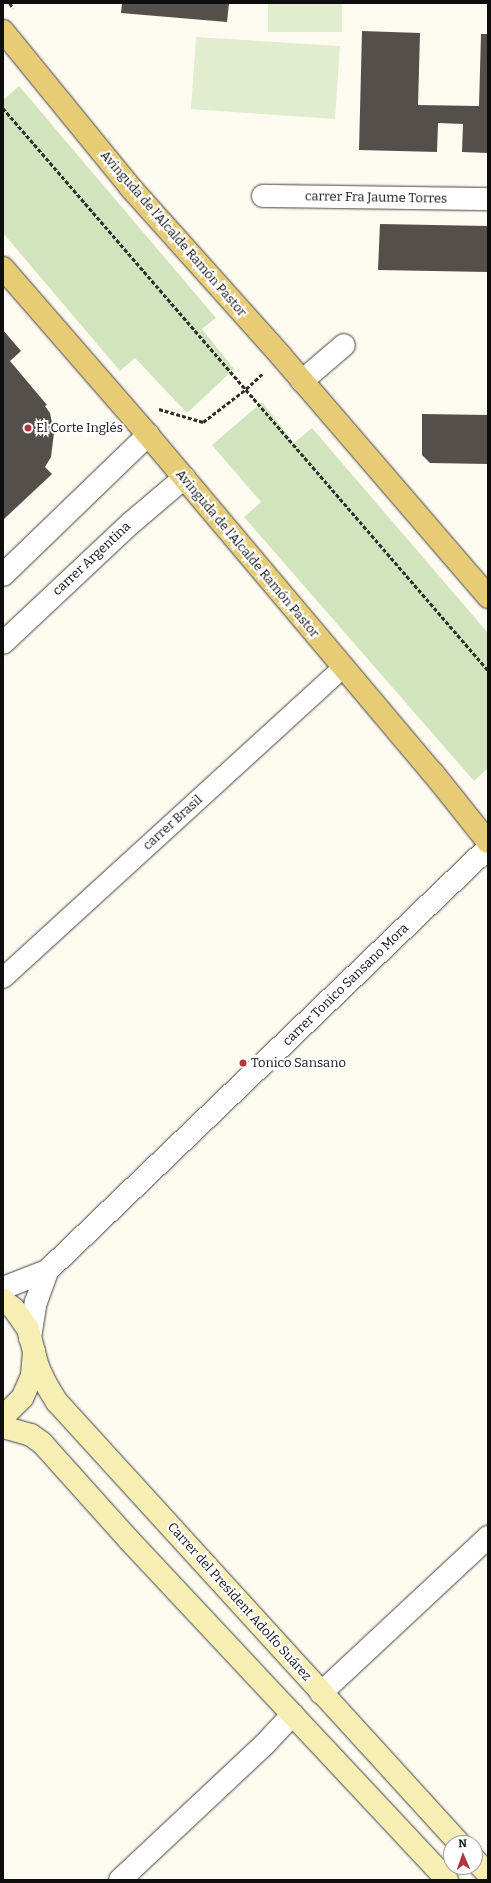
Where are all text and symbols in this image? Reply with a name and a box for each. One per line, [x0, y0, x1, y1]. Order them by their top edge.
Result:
street label: Avinguda de l'Alcalde Ramón Pastor [97, 148, 249, 320]
street label: carrer Fra Jaume Torres [305, 189, 447, 207]
place label: El Corte Inglés [36, 420, 123, 436]
marker: El Corte Inglés [23, 423, 33, 433]
street label: Avinguda de l'Alcalde Ramón Pastor [172, 467, 322, 641]
street label: carrer Argentina [50, 519, 134, 599]
street label: carrer Brasil [140, 792, 206, 854]
street label: carrer Tonico Sansano Mora [280, 921, 412, 1049]
place label: Tonico Sansano [251, 1055, 346, 1071]
marker: Tonico Sansano [238, 1058, 248, 1068]
street label: Carrer del President Adolfo Suárez [164, 1520, 314, 1684]
north arrow [443, 1835, 483, 1875]
text: N [458, 1837, 467, 1850]

